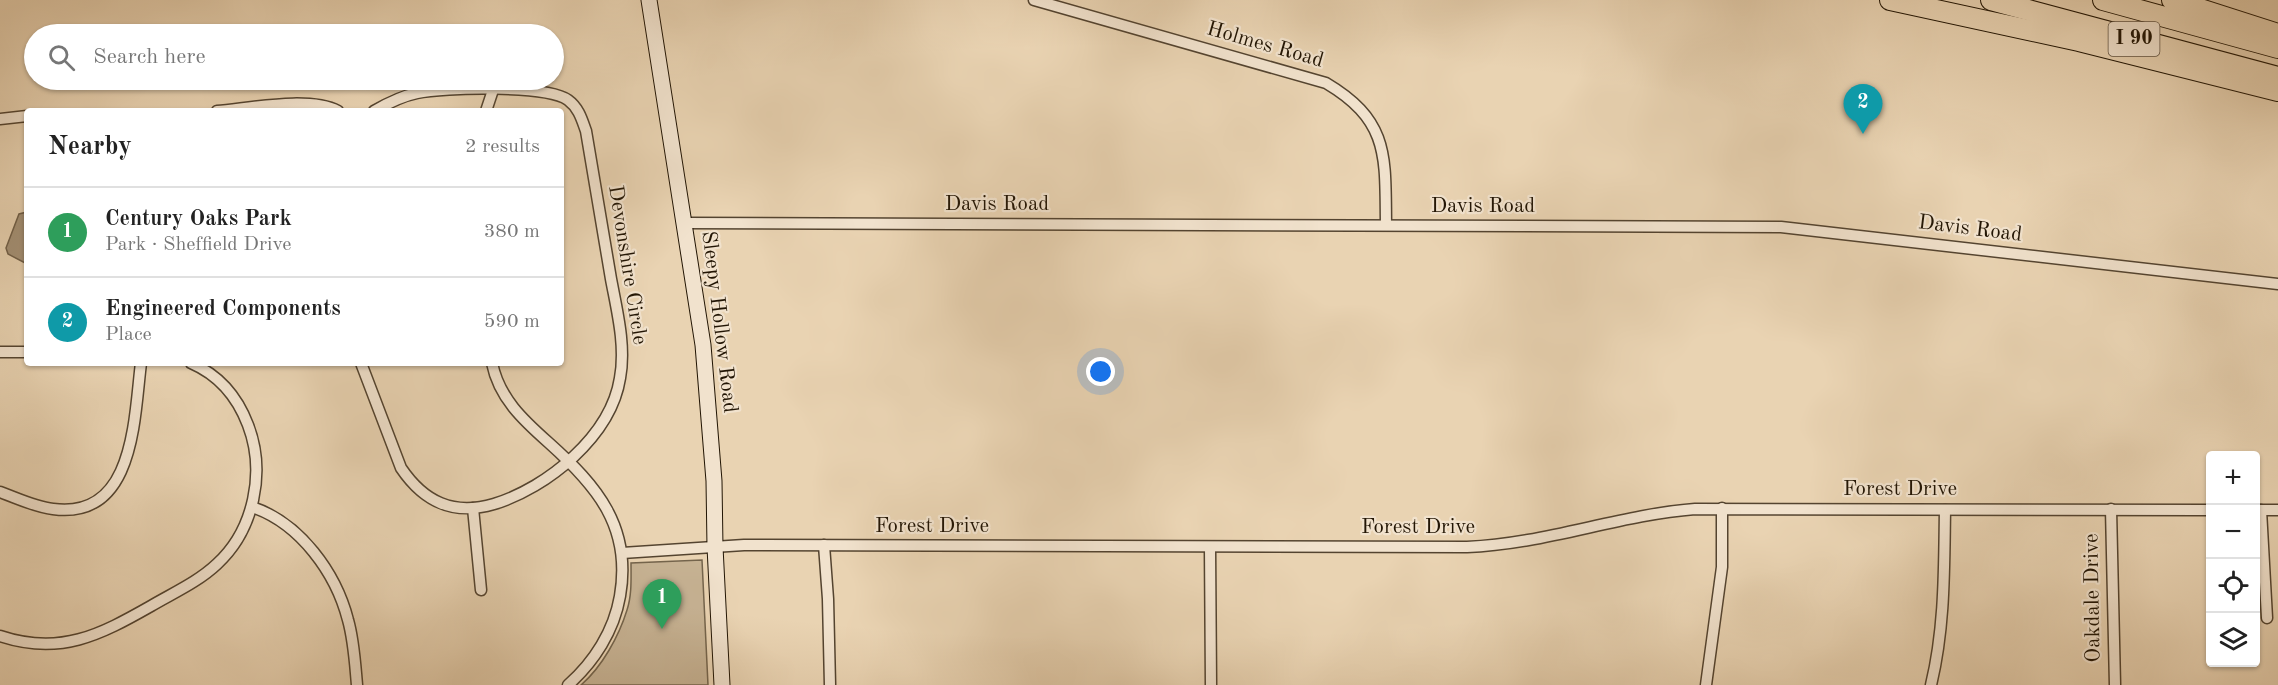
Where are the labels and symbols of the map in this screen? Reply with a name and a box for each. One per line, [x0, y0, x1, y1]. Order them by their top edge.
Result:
street label: Holmes Road [1204, 18, 1326, 72]
road number: I 90 [2108, 22, 2160, 56]
pin: 2 [1844, 84, 1882, 134]
street label: Devonshire Circle [604, 184, 650, 346]
street label: Davis Road [945, 194, 1049, 215]
street label: Davis Road [1431, 196, 1535, 217]
street label: Davis Road [1917, 212, 2023, 246]
street label: Sleepy Hollow Road [697, 230, 741, 414]
your location [1086, 357, 1115, 386]
street label: Forest Drive [1843, 479, 1957, 500]
street label: Forest Drive [875, 516, 989, 537]
street label: Forest Drive [1361, 517, 1475, 538]
street label: Oakdale Drive [2081, 533, 2105, 663]
pin: 1 [642, 580, 682, 629]

